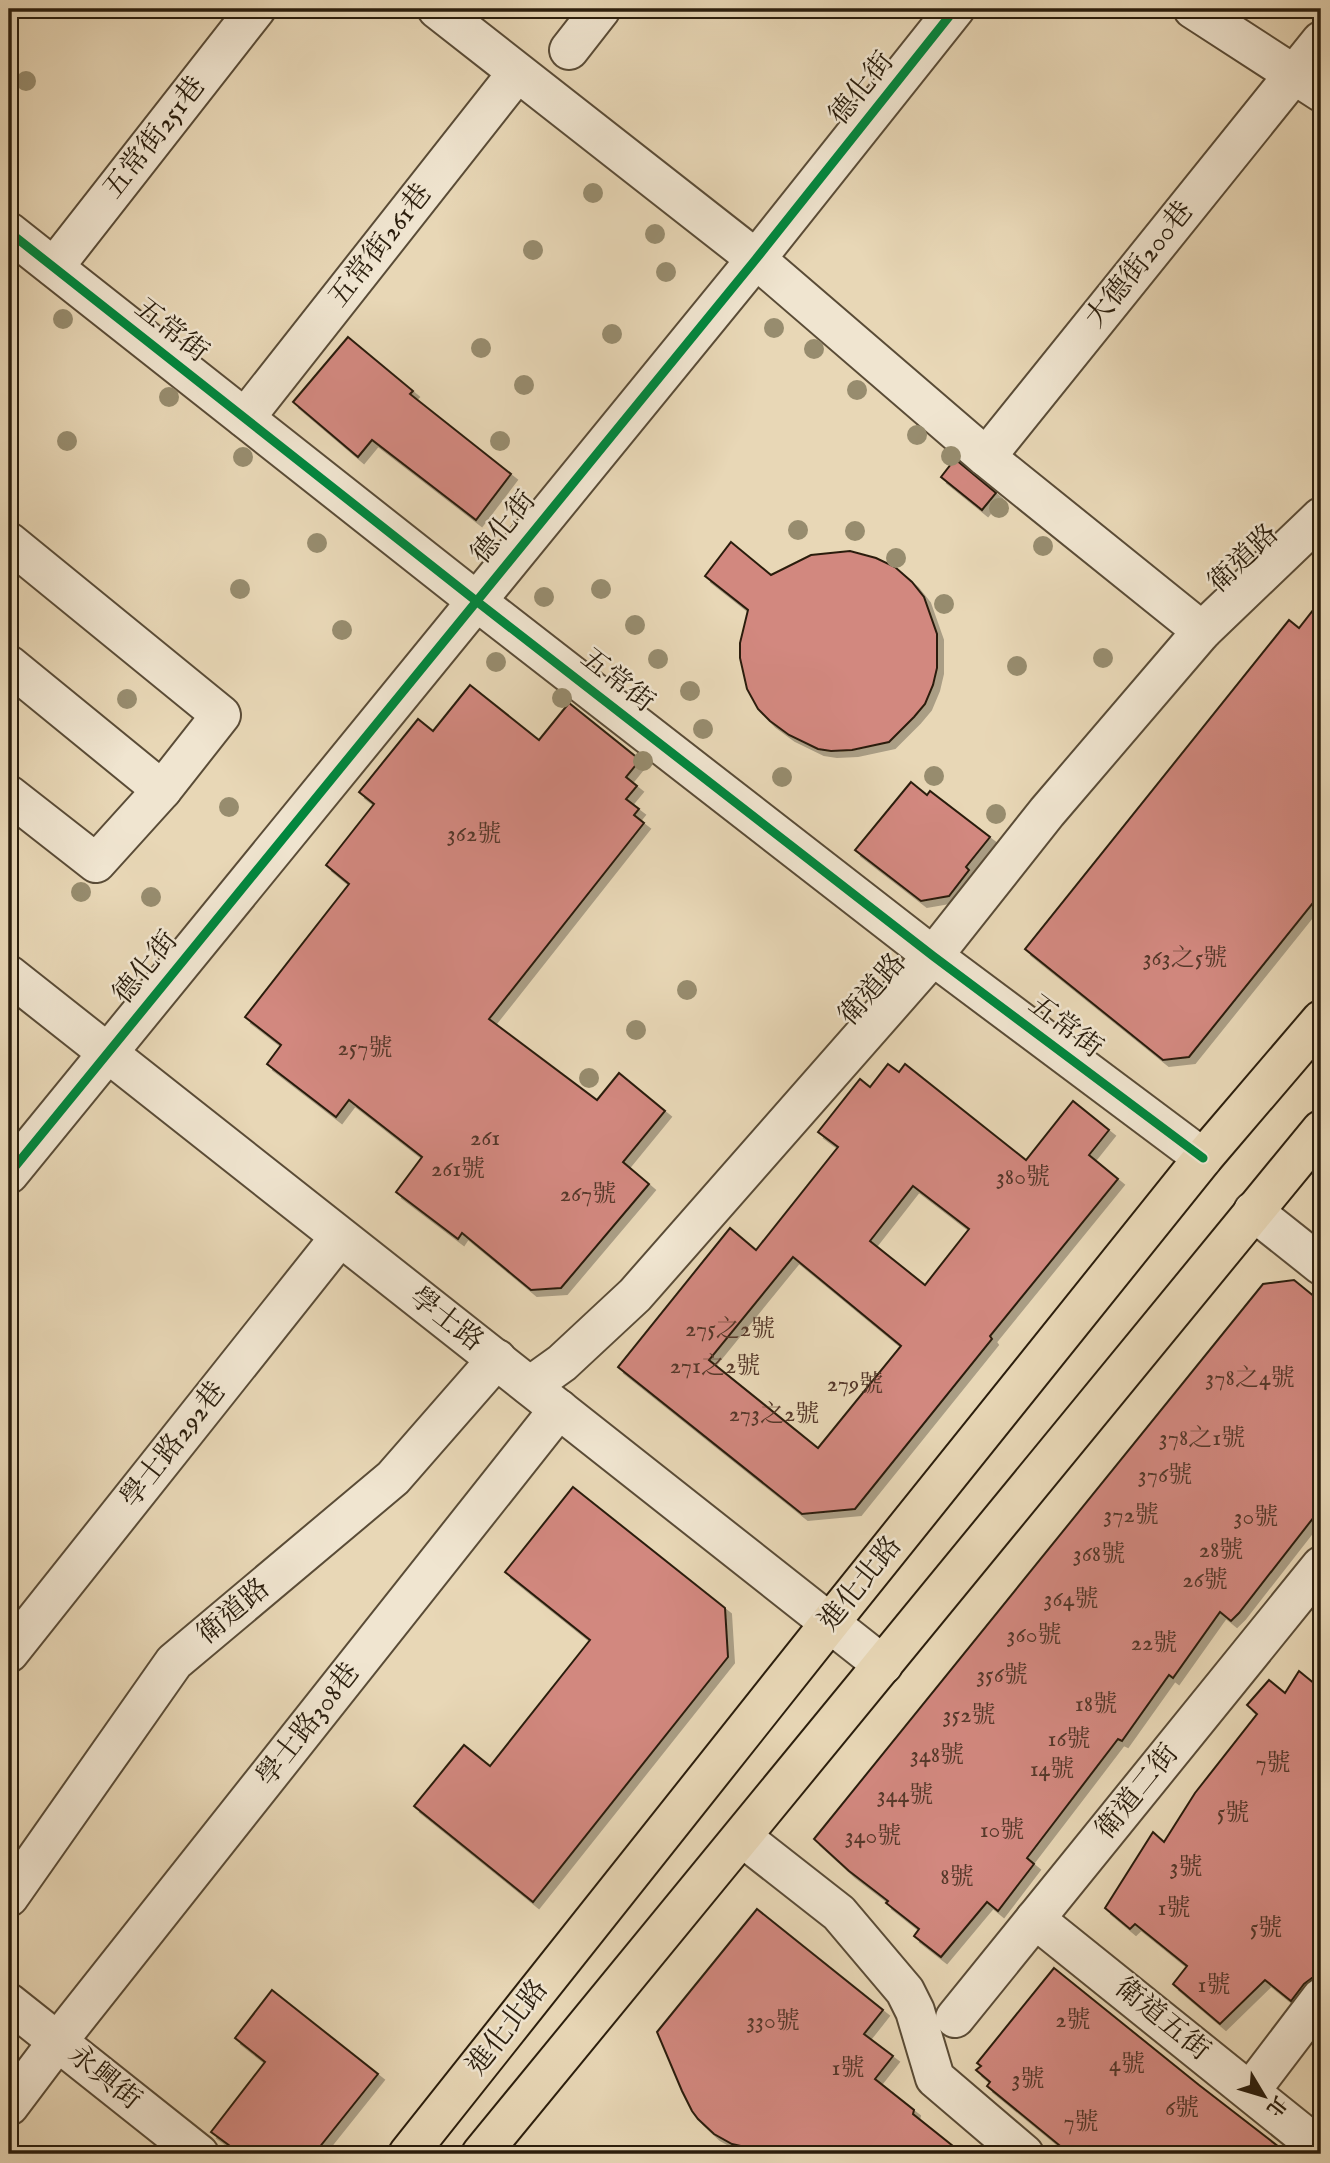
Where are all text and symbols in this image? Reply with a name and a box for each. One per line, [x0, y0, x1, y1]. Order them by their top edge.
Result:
street label: 德化街 [822, 45, 902, 133]
street label: 五常街251巷 [96, 70, 214, 206]
street label: 五常街261巷 [322, 177, 440, 315]
street label: 大德街200巷 [1078, 195, 1202, 335]
street label: 五常街 [127, 291, 215, 371]
street label: 德化街 [464, 484, 544, 572]
street label: 衛道路 [1202, 517, 1286, 601]
street label: 五常街 [573, 641, 661, 721]
house number: 362號 [447, 819, 501, 850]
street label: 德化街 [106, 924, 186, 1012]
house number: 363之5號 [1143, 943, 1227, 974]
street label: 衛道路 [832, 947, 914, 1033]
street label: 五常街 [1021, 988, 1109, 1066]
house number: 257號 [337, 1033, 393, 1064]
house number: 261 [470, 1123, 500, 1154]
house number: 261號 [431, 1154, 485, 1185]
house number: 380號 [996, 1162, 1050, 1193]
house number: 267號 [560, 1179, 616, 1210]
street label: 學士路 [402, 1280, 490, 1360]
house number: 275之2號 [685, 1314, 775, 1345]
house number: 271之2號 [670, 1351, 760, 1382]
house number: 378之4號 [1205, 1363, 1295, 1394]
house number: 279號 [827, 1369, 883, 1400]
street label: 學士路292巷 [114, 1375, 234, 1515]
house number: 273之2號 [729, 1399, 819, 1430]
house number: 378之1號 [1159, 1423, 1245, 1454]
house number: 376號 [1138, 1460, 1192, 1491]
house number: 372號 [1103, 1500, 1159, 1531]
house number: 30號 [1234, 1502, 1278, 1533]
street label: 進化北路 [812, 1529, 910, 1639]
house number: 28號 [1199, 1535, 1243, 1566]
house number: 368號 [1073, 1539, 1125, 1570]
house number: 26號 [1182, 1565, 1228, 1596]
street label: 衛道路 [191, 1572, 277, 1652]
house number: 364號 [1044, 1584, 1098, 1615]
house number: 360號 [1007, 1620, 1061, 1651]
house number: 22號 [1131, 1628, 1177, 1659]
street label: 學士路308巷 [250, 1656, 368, 1794]
house number: 356號 [976, 1660, 1028, 1691]
house number: 18號 [1075, 1689, 1117, 1720]
house number: 352號 [943, 1700, 995, 1731]
house number: 16號 [1047, 1724, 1091, 1755]
street label: 衛道二街 [1089, 1737, 1187, 1847]
house number: 348號 [910, 1740, 964, 1771]
house number: 7號 [1255, 1748, 1291, 1779]
house number: 14號 [1030, 1754, 1074, 1785]
house number: 344號 [877, 1780, 933, 1811]
house number: 5號 [1217, 1798, 1249, 1829]
house number: 10號 [980, 1815, 1024, 1846]
house number: 340號 [845, 1821, 901, 1852]
house number: 3號 [1170, 1852, 1202, 1883]
house number: 8號 [940, 1862, 974, 1893]
house number: 1號 [1158, 1893, 1190, 1924]
house number: 5號 [1250, 1913, 1282, 1944]
house number: 1號 [1198, 1970, 1230, 2001]
street label: 衛道五街 [1107, 1971, 1217, 2069]
street label: 進化北路 [460, 1973, 556, 2083]
house number: 2號 [1055, 2005, 1091, 2036]
house number: 330號 [746, 2006, 800, 2037]
street label: 永興街 [60, 2038, 148, 2118]
house number: 4號 [1109, 2049, 1145, 2080]
house number: 1號 [832, 2053, 864, 2084]
north arrow [1228, 2062, 1298, 2132]
house number: 3號 [1012, 2064, 1044, 2095]
text: 北 [1261, 2090, 1291, 2120]
house number: 6號 [1165, 2093, 1199, 2124]
house number: 7號 [1063, 2107, 1099, 2138]

